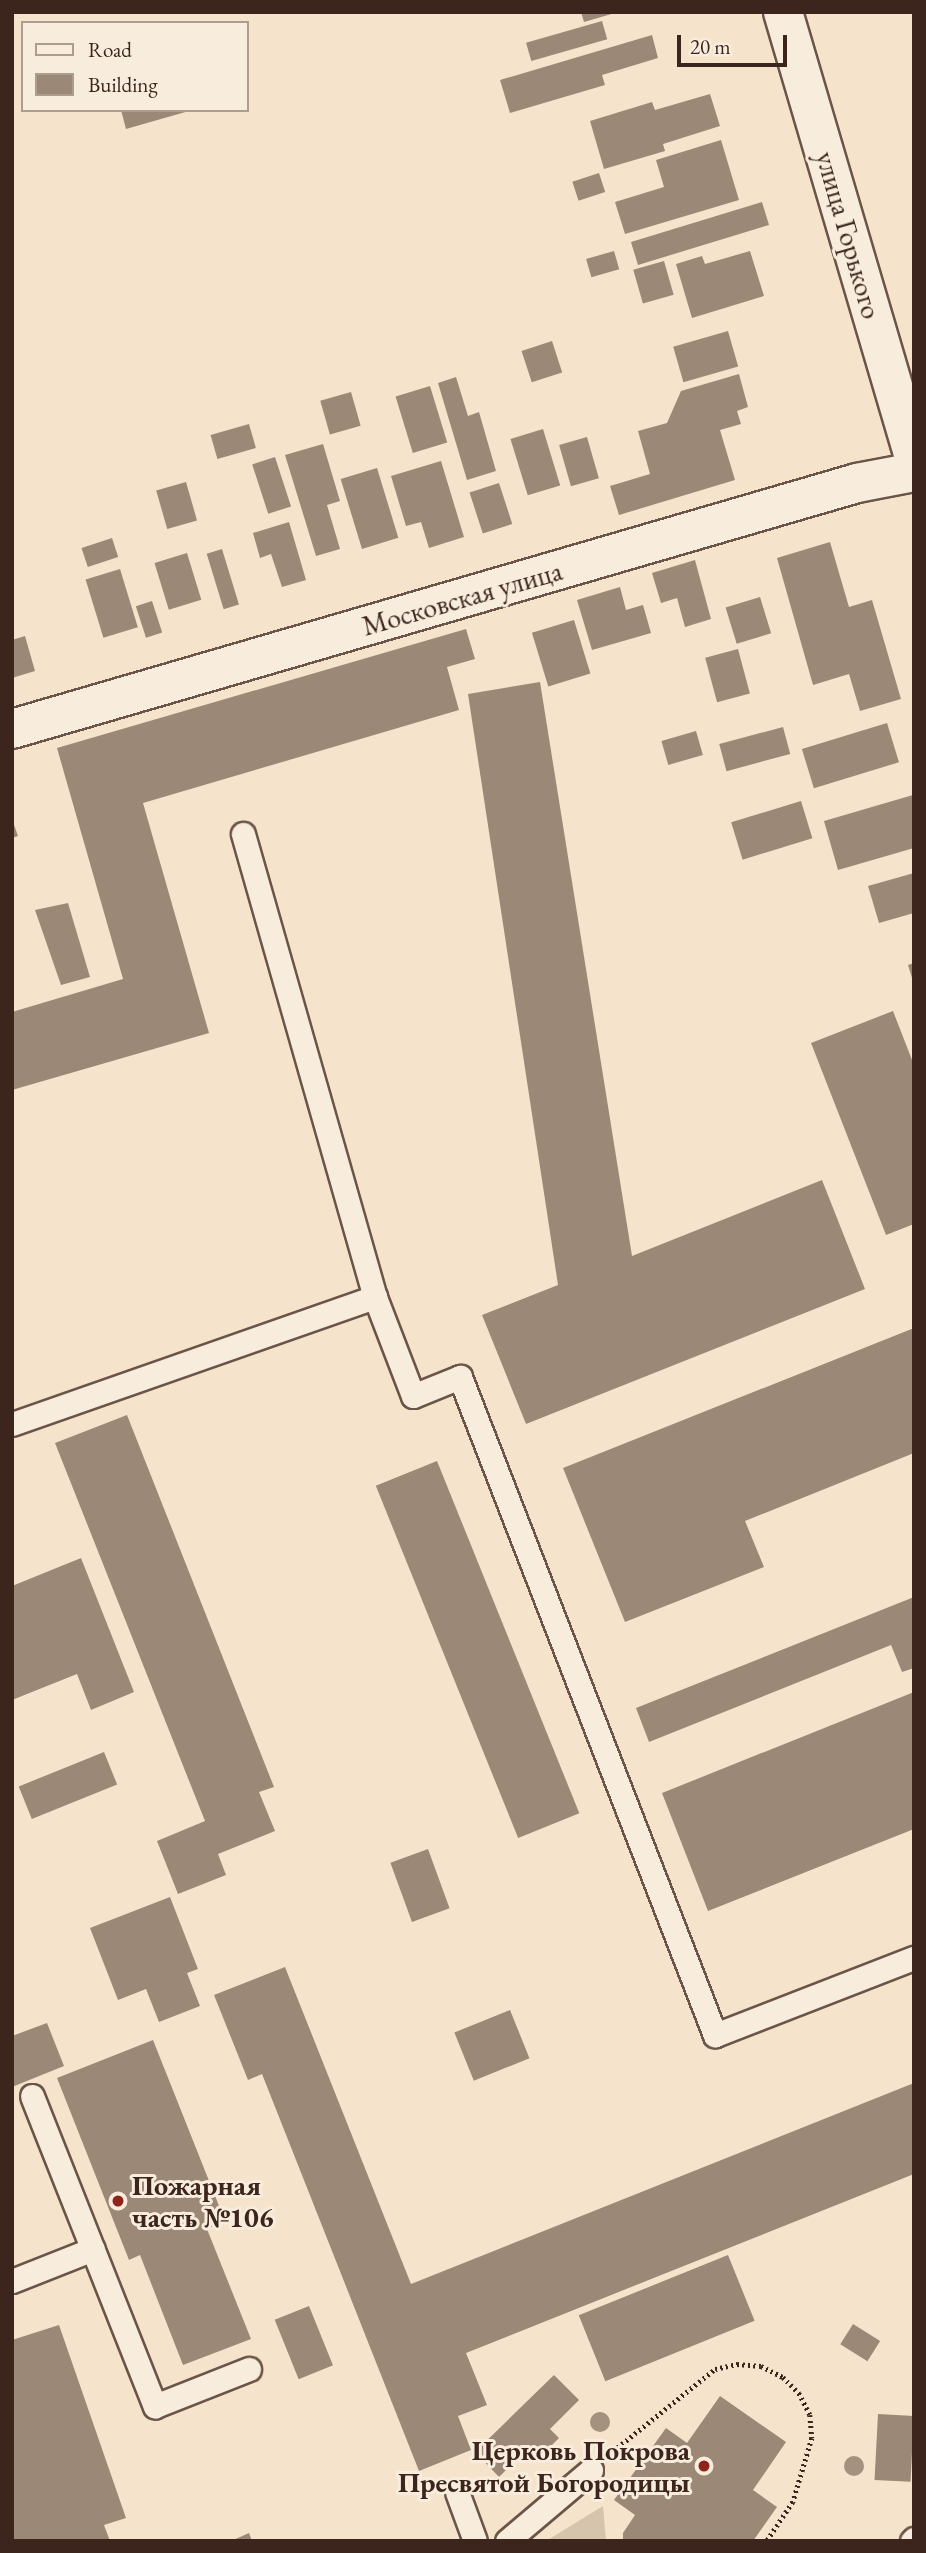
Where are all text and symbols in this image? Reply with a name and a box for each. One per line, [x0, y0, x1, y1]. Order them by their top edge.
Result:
legend [21, 21, 248, 112]
scale bar [681, 21, 791, 65]
text: 20 m [690, 33, 731, 60]
text: Road [88, 36, 132, 63]
text: Building [88, 71, 158, 98]
street label: улица Горького [809, 147, 889, 323]
street label: Московская улица [358, 553, 566, 643]
place label: Пожарная часть №106 [132, 2168, 274, 2234]
marker: Пожарная часть №106 [110, 2193, 126, 2209]
place label: Церковь Покрова Пресвятой Богородицы [398, 2433, 690, 2499]
marker: Церковь Покрова Пресвятой Богородицы [696, 2458, 712, 2474]

